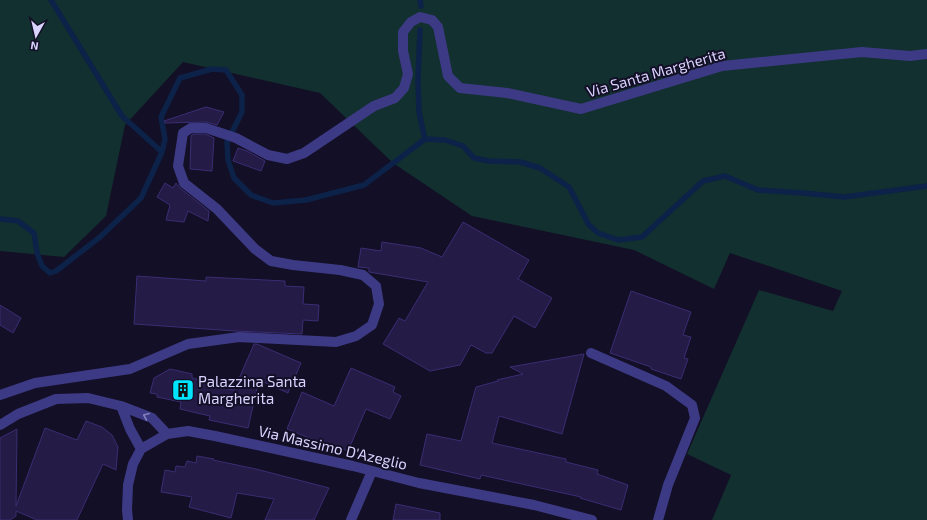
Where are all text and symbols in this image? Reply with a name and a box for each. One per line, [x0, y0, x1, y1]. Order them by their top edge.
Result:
north arrow [16, 16, 56, 56]
text: N [30, 39, 39, 53]
street label: Via Santa Margherita [585, 44, 727, 100]
place label: Palazzina Santa Margherita [198, 372, 306, 407]
building icon: Palazzina Santa Margherita [170, 377, 196, 403]
one-way arrow [143, 413, 150, 421]
street label: Via Massimo D'Azeglio [257, 421, 409, 473]

